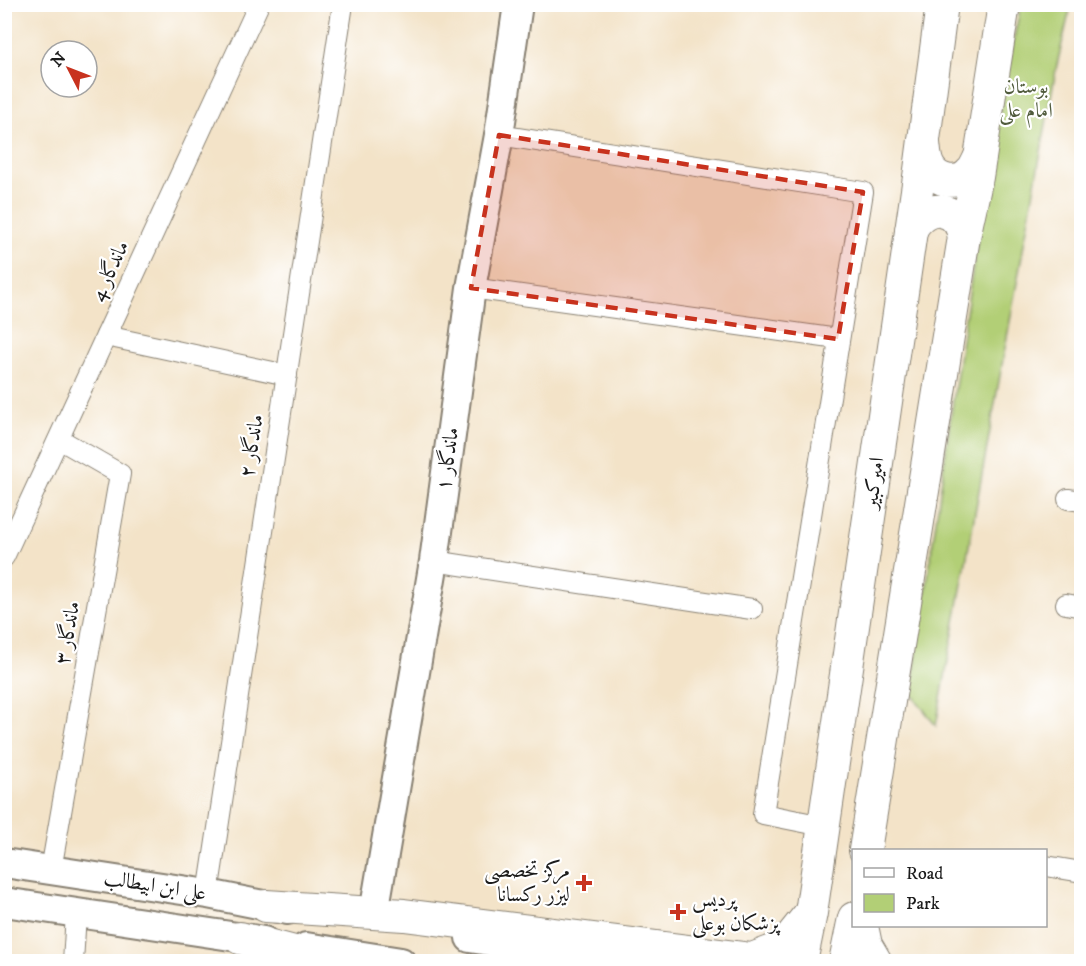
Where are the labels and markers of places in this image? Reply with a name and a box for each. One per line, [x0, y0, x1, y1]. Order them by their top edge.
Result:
place label: مرکز تخصصی لیزر رکسانا [484, 858, 570, 908]
marker: مرکز تخصصی لیزر رکسانا [575, 874, 593, 892]
place label: پردیس پزشکان بوعلی [692, 887, 781, 939]
marker: پردیس پزشکان بوعلی [669, 903, 687, 921]

